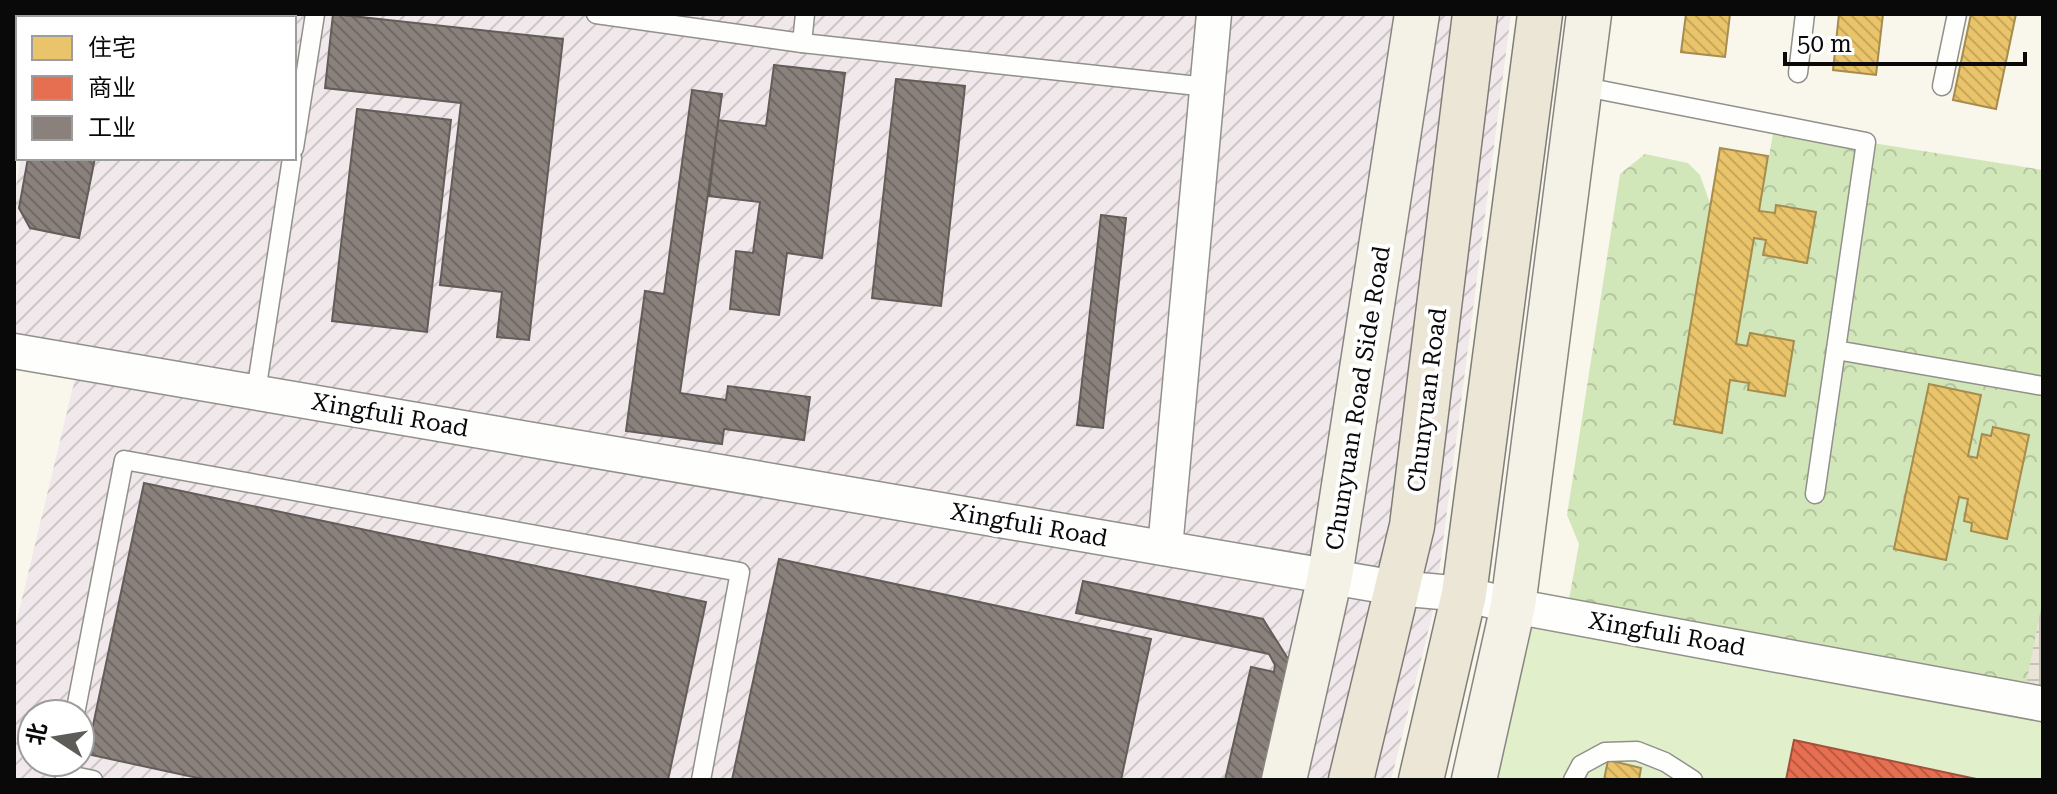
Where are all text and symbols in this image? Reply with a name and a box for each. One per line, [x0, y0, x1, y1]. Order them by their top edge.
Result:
legend [16, 16, 296, 160]
scale bar [1785, 16, 2025, 66]
text: 50 m [1797, 30, 1852, 58]
text: 住宅 [88, 34, 136, 62]
text: 商业 [88, 74, 136, 102]
text: 工业 [88, 114, 136, 142]
street label: Chunyuan Road Side Road [1320, 244, 1396, 552]
street label: Chunyuan Road [1402, 306, 1452, 494]
street label: Xingfuli Road [309, 387, 471, 443]
street label: Xingfuli Road [948, 497, 1110, 553]
street label: Xingfuli Road [1586, 606, 1748, 662]
north arrow [16, 698, 96, 778]
text: 北 [22, 721, 51, 747]

